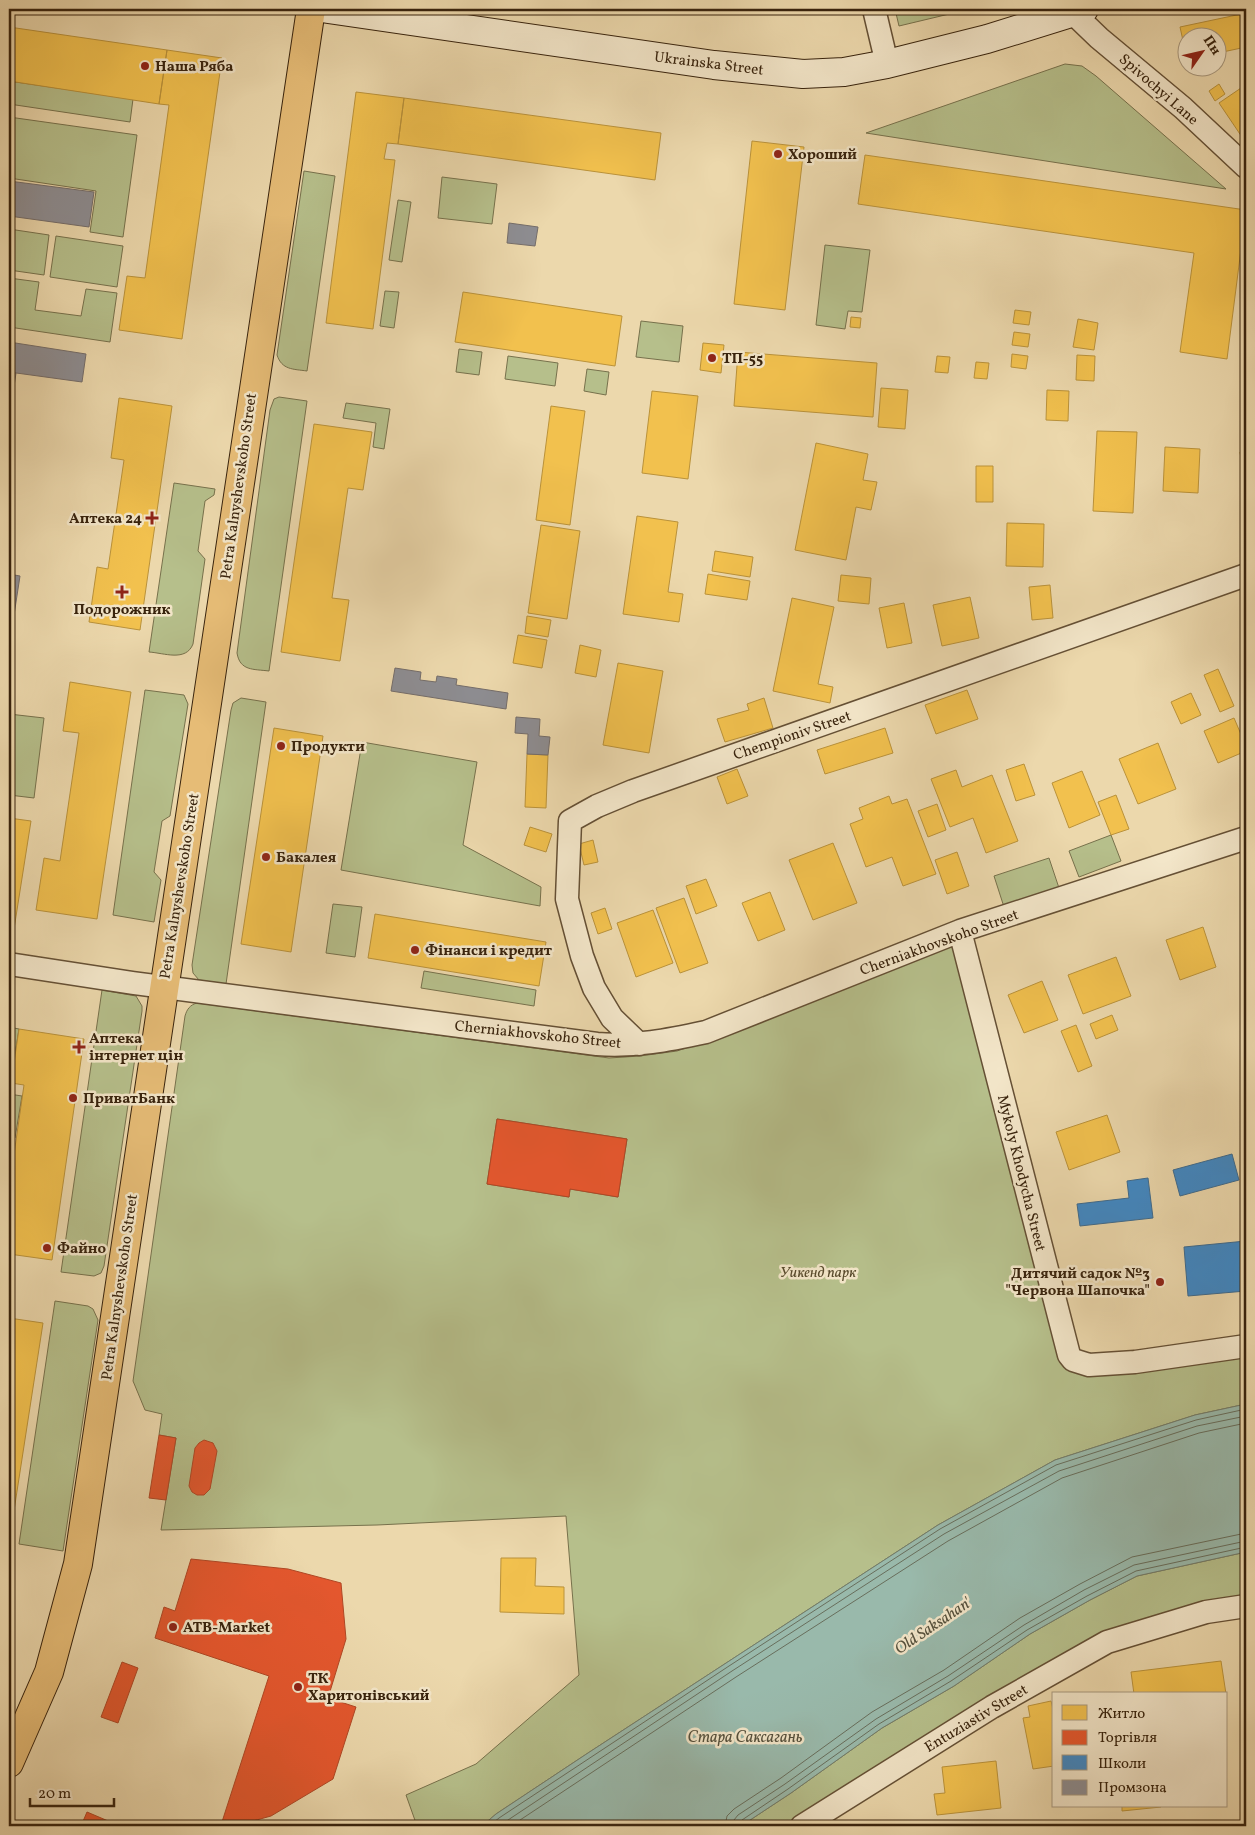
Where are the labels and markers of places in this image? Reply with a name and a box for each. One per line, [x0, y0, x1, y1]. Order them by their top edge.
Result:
place label: Наша Ряба [155, 57, 234, 78]
marker: Наша Ряба [139, 60, 151, 72]
place label: Хороший [788, 145, 857, 166]
marker: Хороший [772, 148, 784, 160]
place label: ТП-55 [722, 349, 763, 370]
marker: ТП-55 [706, 352, 718, 364]
place label: Аптека 24 [69, 509, 142, 530]
marker: Аптека 24 [146, 512, 158, 524]
marker: Подорожник [116, 586, 128, 598]
place label: Подорожник [73, 600, 171, 621]
place label: Продукти [291, 737, 365, 758]
marker: Продукти [275, 740, 287, 752]
place label: Бакалея [276, 848, 337, 869]
marker: Бакалея [260, 851, 272, 863]
place label: Фінанси і кредит [425, 941, 553, 962]
marker: Фінанси і кредит [409, 944, 421, 956]
place label: Аптека інтернет цін [89, 1029, 183, 1067]
marker: Аптека інтернет цін [73, 1041, 85, 1053]
place label: ПриватБанк [83, 1089, 175, 1110]
marker: ПриватБанк [67, 1092, 79, 1104]
place label: Файно [57, 1239, 107, 1260]
marker: Файно [41, 1242, 53, 1254]
place label: Дитячий садок №3 "Червона Шапочка" [1005, 1264, 1150, 1302]
marker: Дитячий садок №3 "Червона Шапочка" [1154, 1276, 1166, 1288]
place label: ATB-Market [183, 1618, 270, 1639]
marker: ATB-Market [167, 1621, 179, 1633]
place label: ТК Харитонівський [308, 1669, 430, 1707]
marker: ТК Харитонівський [292, 1681, 304, 1693]

